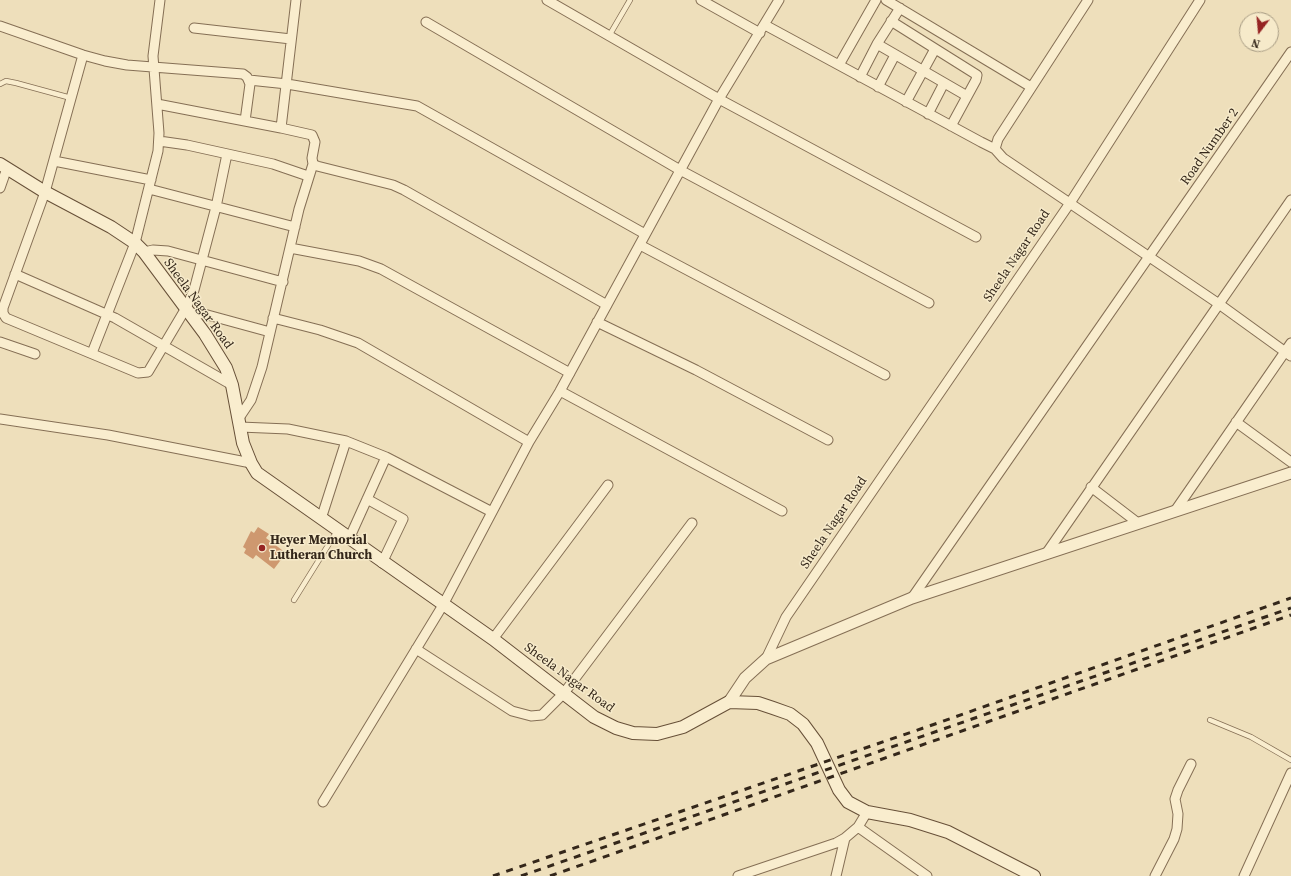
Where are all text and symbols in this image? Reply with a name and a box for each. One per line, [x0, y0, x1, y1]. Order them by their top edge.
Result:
north arrow [1239, 12, 1279, 52]
text: N [1250, 35, 1262, 51]
street label: Road Number 2 [1178, 106, 1242, 188]
street label: Sheela Nagar Road [980, 207, 1054, 305]
street label: Sheela Nagar Road [160, 256, 236, 352]
street label: Sheela Nagar Road [797, 474, 871, 572]
place label: Heyer Memorial Lutheran Church [270, 533, 372, 564]
marker: Heyer Memorial Lutheran Church [257, 543, 267, 553]
street label: Sheela Nagar Road [521, 640, 617, 716]

